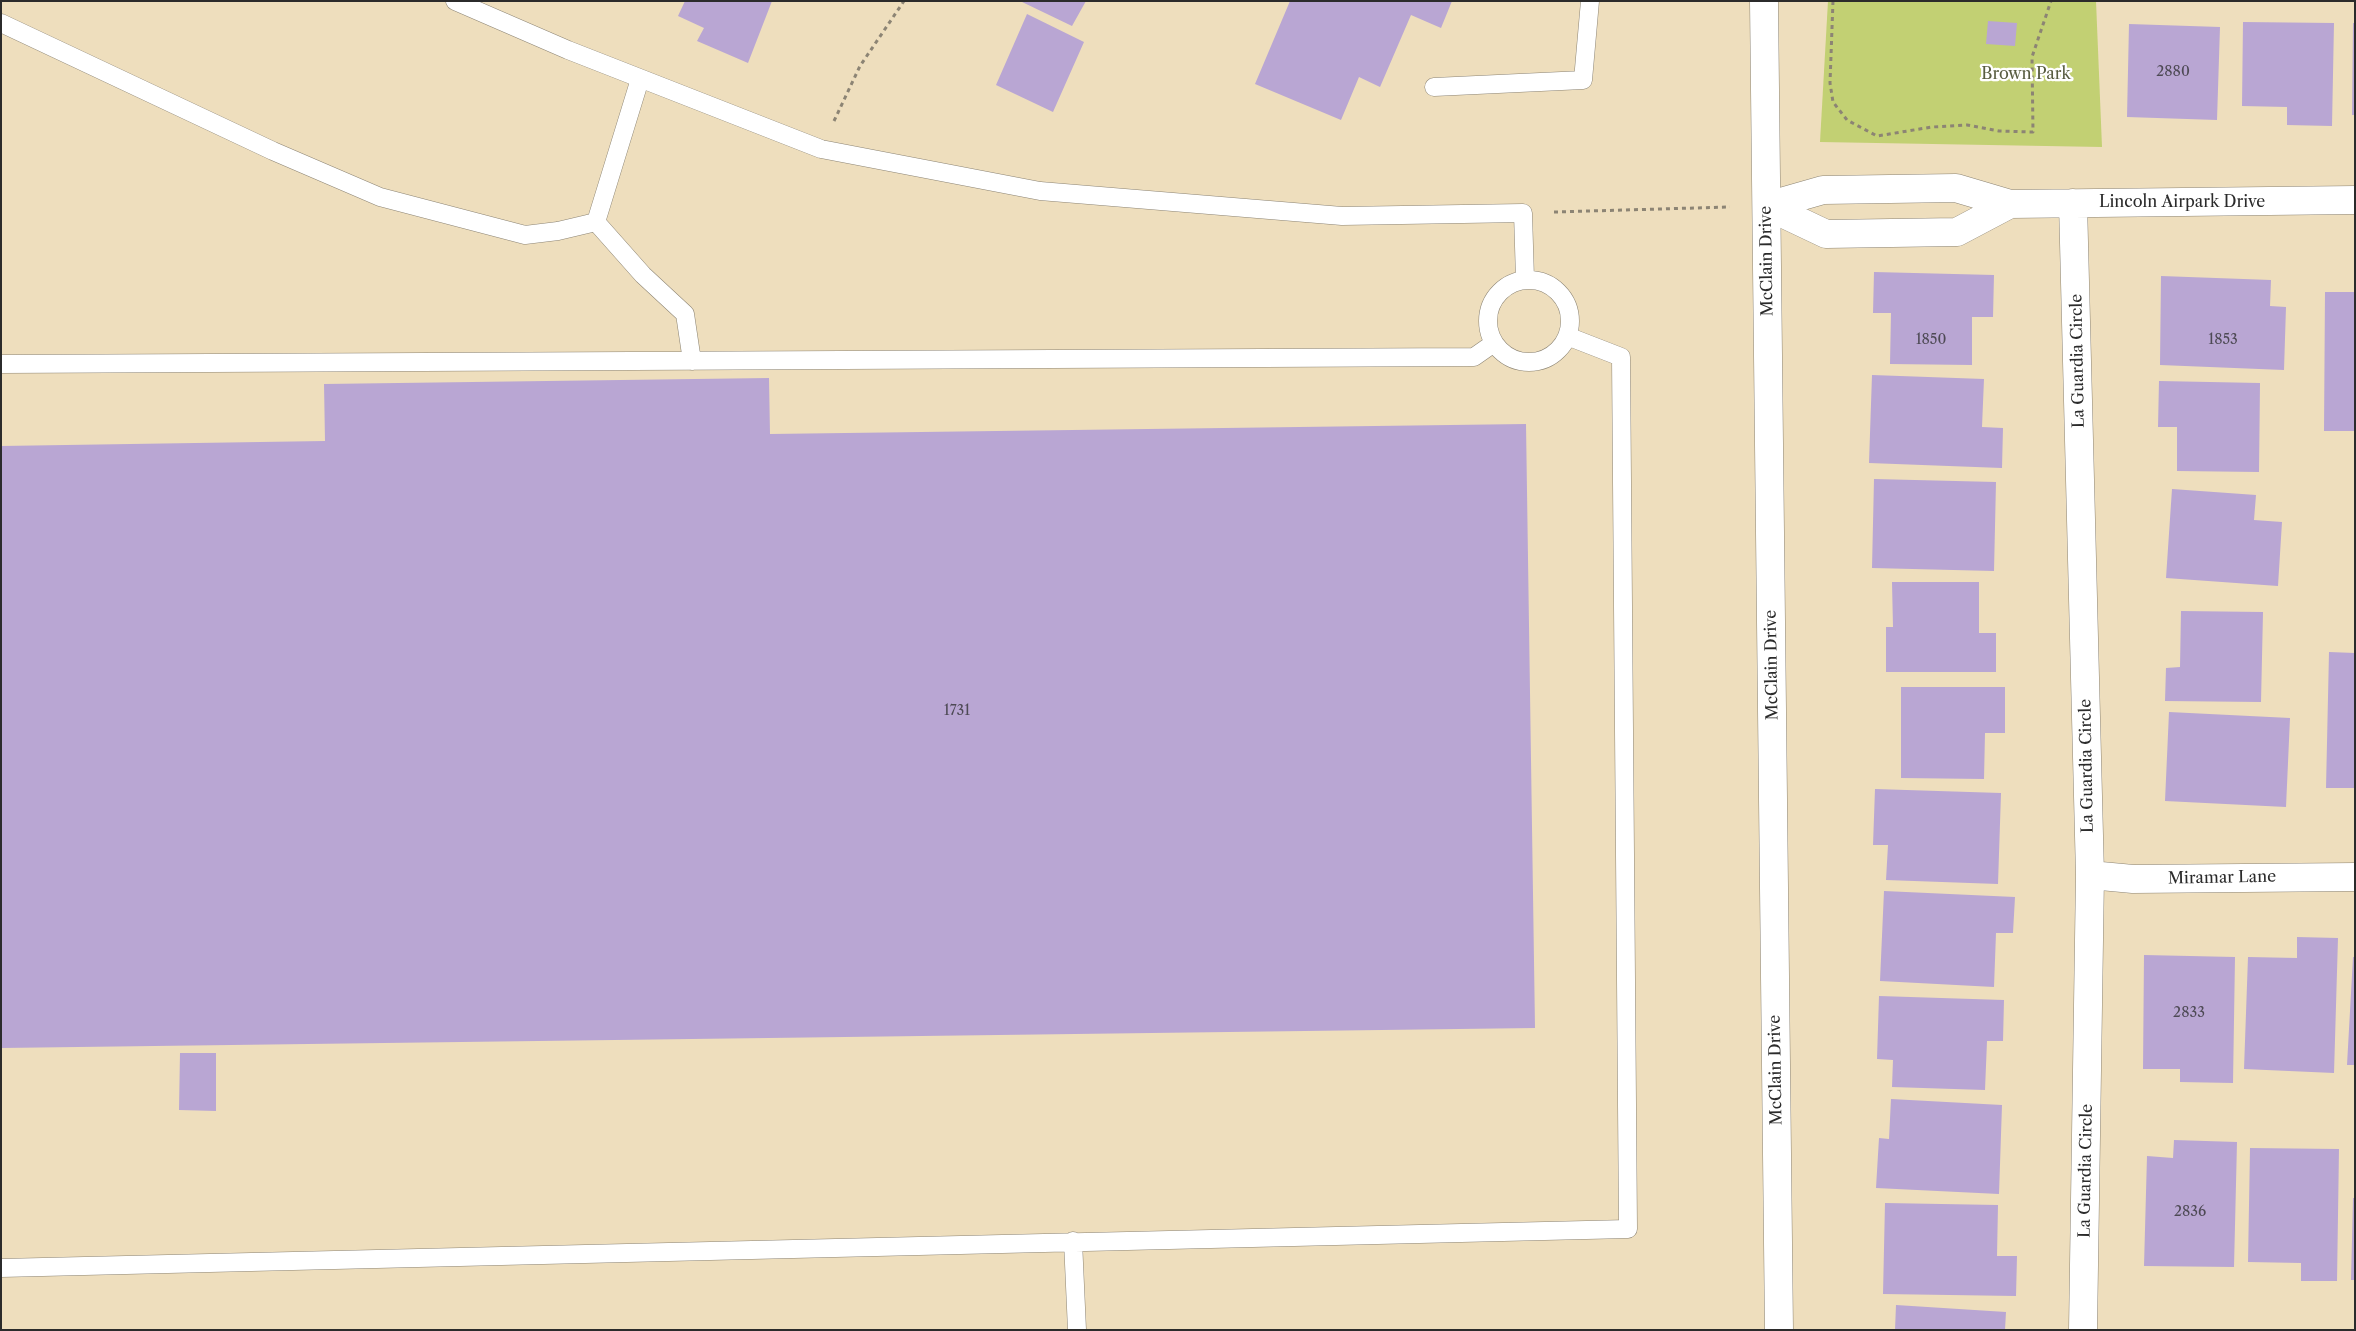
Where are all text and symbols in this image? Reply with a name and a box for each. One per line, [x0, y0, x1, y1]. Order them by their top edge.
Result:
park label: Brown Park [1981, 64, 2071, 84]
house number: 2880 [2156, 64, 2190, 80]
street label: Lincoln Airpark Drive [2099, 192, 2265, 212]
street label: McClain Drive [1756, 206, 1778, 316]
street label: La Guardia Circle [2067, 294, 2089, 428]
house number: 1850 [1916, 332, 1946, 348]
house number: 1853 [2208, 332, 2238, 348]
street label: McClain Drive [1761, 610, 1783, 720]
street label: La Guardia Circle [2076, 699, 2098, 833]
house number: 1731 [944, 703, 970, 719]
street label: Miramar Lane [2168, 867, 2276, 889]
house number: 2833 [2173, 1005, 2205, 1021]
street label: McClain Drive [1765, 1015, 1787, 1125]
street label: La Guardia Circle [2075, 1104, 2097, 1238]
house number: 2836 [2174, 1204, 2206, 1220]

